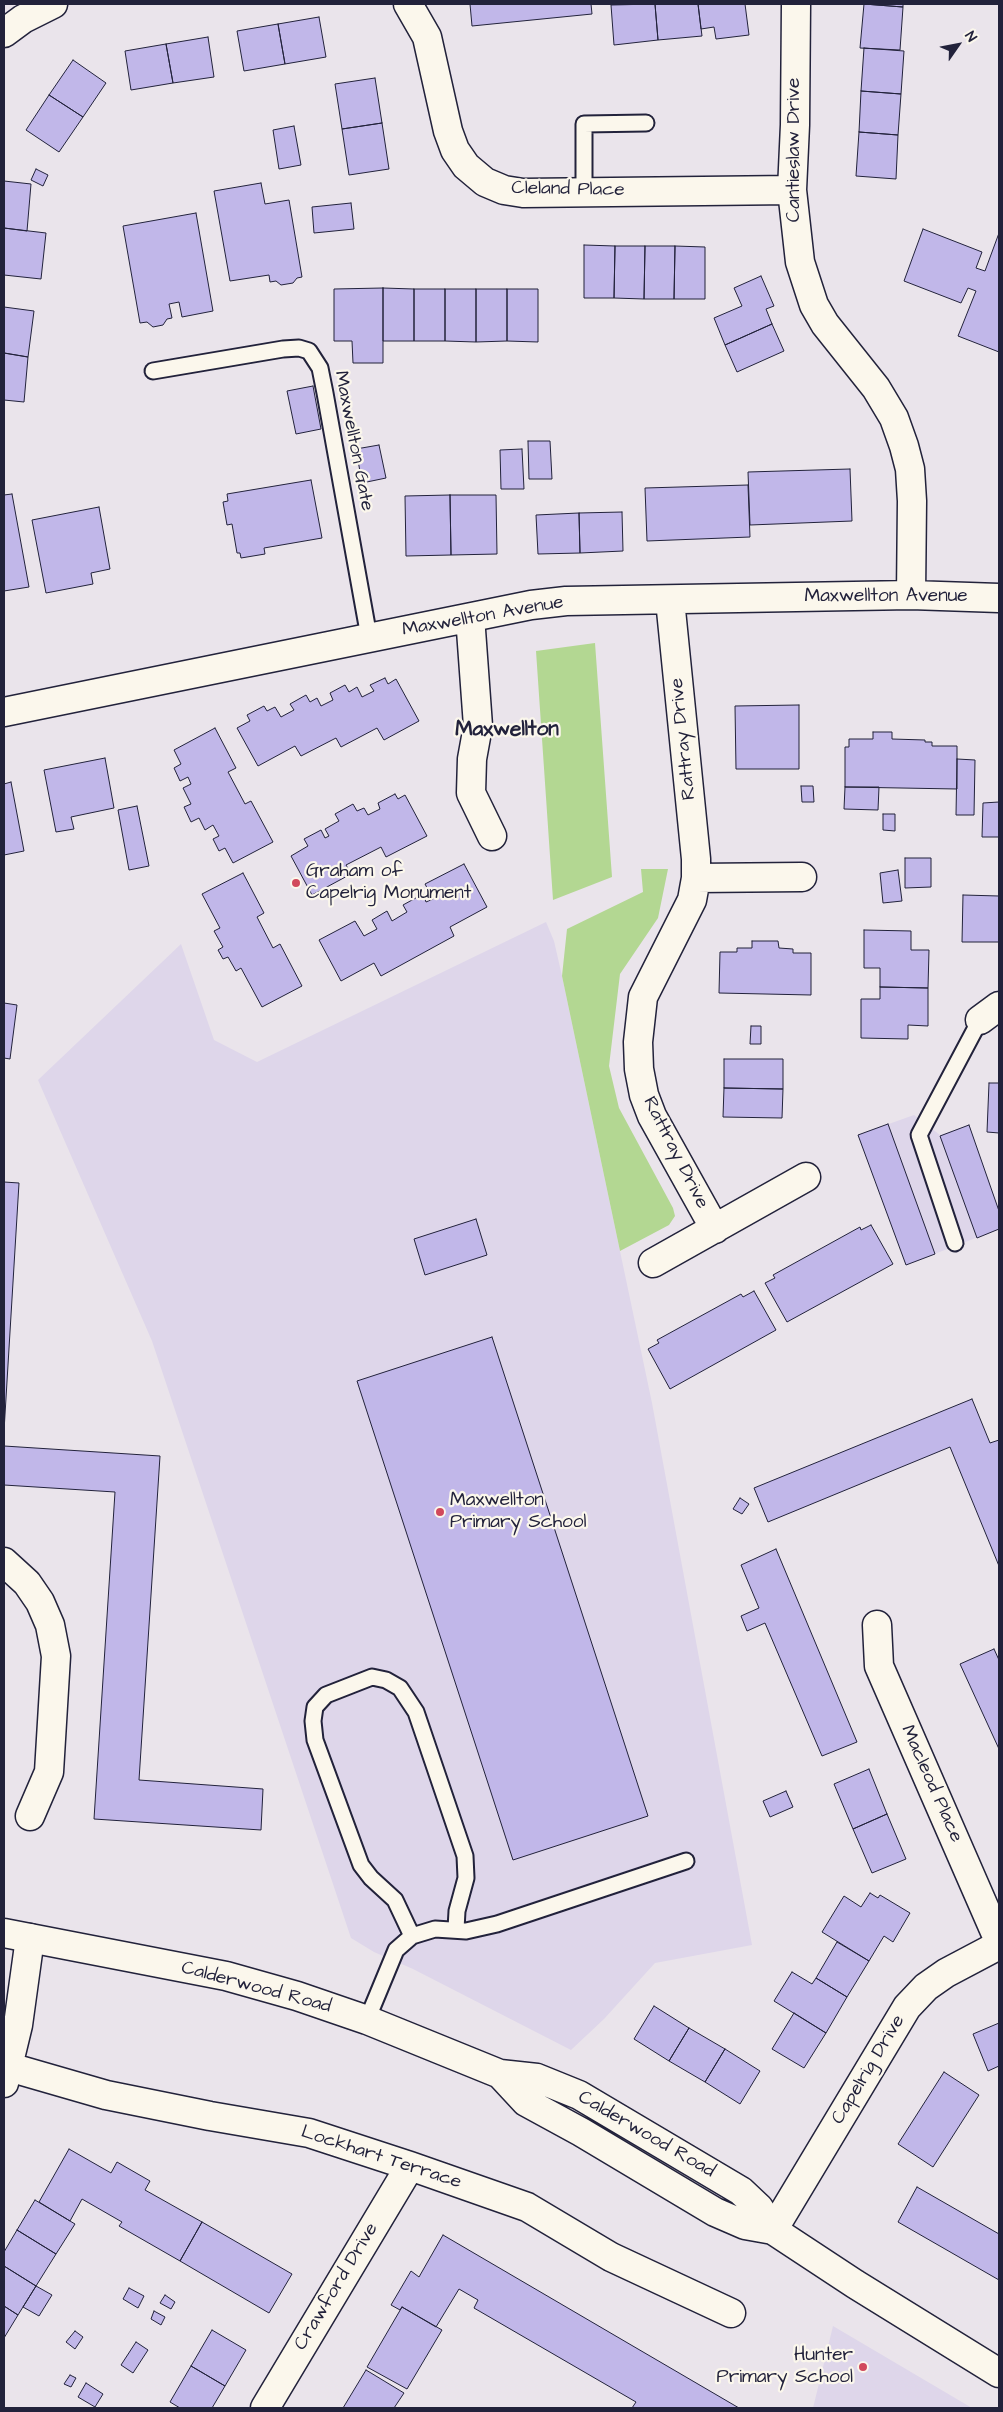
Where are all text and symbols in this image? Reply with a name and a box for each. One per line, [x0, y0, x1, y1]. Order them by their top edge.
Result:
north arrow [933, 20, 983, 70]
text: N [960, 28, 981, 46]
street label: Cantieslaw Drive [784, 78, 806, 222]
street label: Cleland Place [511, 178, 625, 202]
street label: Maxwellton Gate [328, 369, 378, 513]
street label: Maxwellton Avenue [804, 586, 968, 608]
street label: Maxwellton Avenue [401, 592, 565, 642]
street label: Rattray Drive [666, 677, 702, 801]
district label: Maxwellton [455, 718, 559, 744]
place label: Graham of Capelrig Monument [306, 861, 472, 905]
marker: Graham of Capelrig Monument [290, 877, 302, 889]
street label: Rattray Drive [637, 1093, 713, 1213]
place label: Maxwellton Primary School [450, 1490, 586, 1534]
marker: Maxwellton Primary School [434, 1506, 446, 1518]
street label: Macleod Place [895, 1722, 967, 1846]
street label: Calderwood Road [179, 1957, 333, 2019]
street label: Capelrig Drive [827, 2011, 911, 2129]
street label: Calderwood Road [573, 2087, 719, 2183]
street label: Lockhart Terrace [298, 2121, 464, 2195]
street label: Crawford Drive [290, 2219, 384, 2355]
place label: Hunter Primary School [717, 2345, 853, 2389]
marker: Hunter Primary School [857, 2361, 869, 2373]

